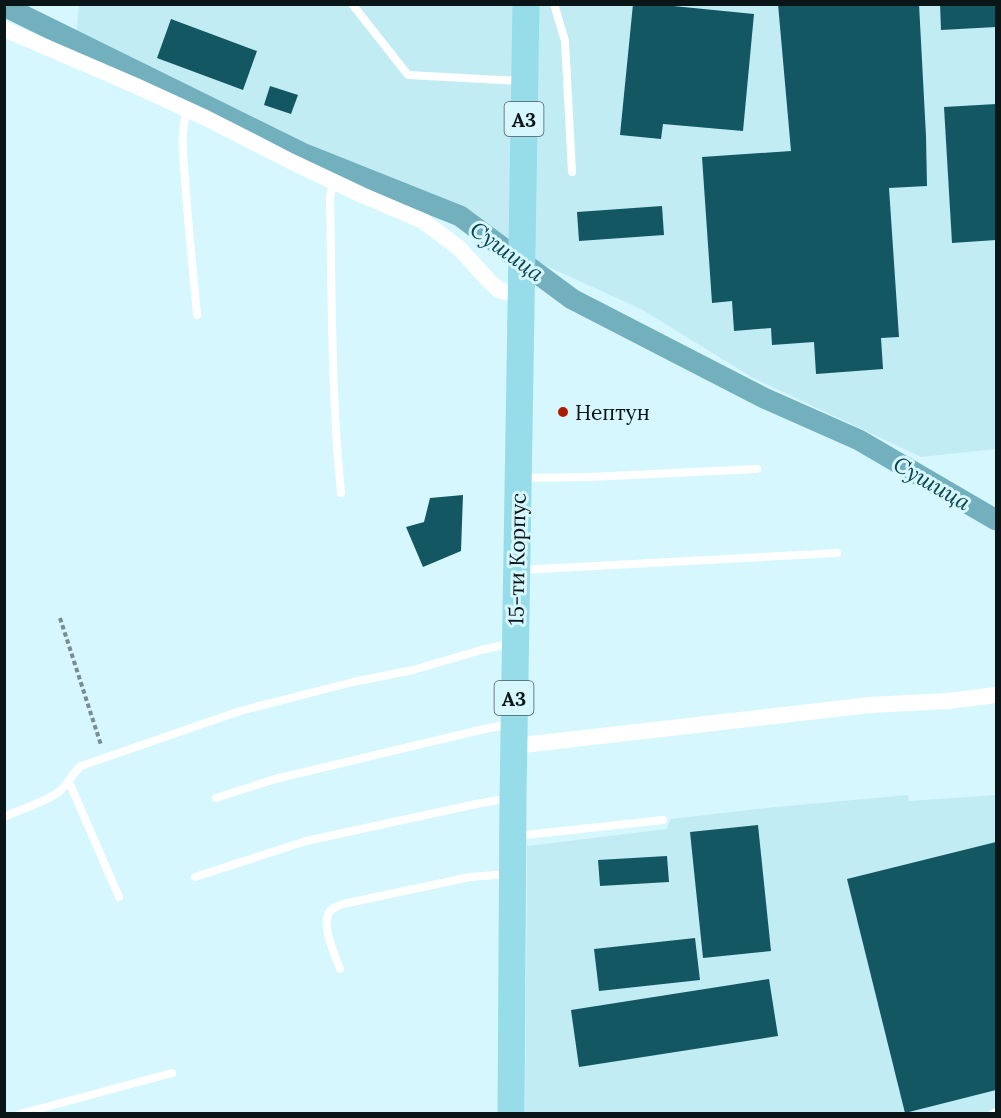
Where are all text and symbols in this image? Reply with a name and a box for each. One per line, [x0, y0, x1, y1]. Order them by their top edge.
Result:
road number: A3 [504, 102, 544, 136]
water label: Сушица [465, 215, 550, 288]
place label: Нептун [575, 399, 650, 426]
marker: Нептун [556, 405, 570, 419]
water label: Сушица [888, 450, 976, 517]
street label: 15-ти Корпус [502, 493, 532, 625]
road number: A3 [494, 681, 534, 715]

